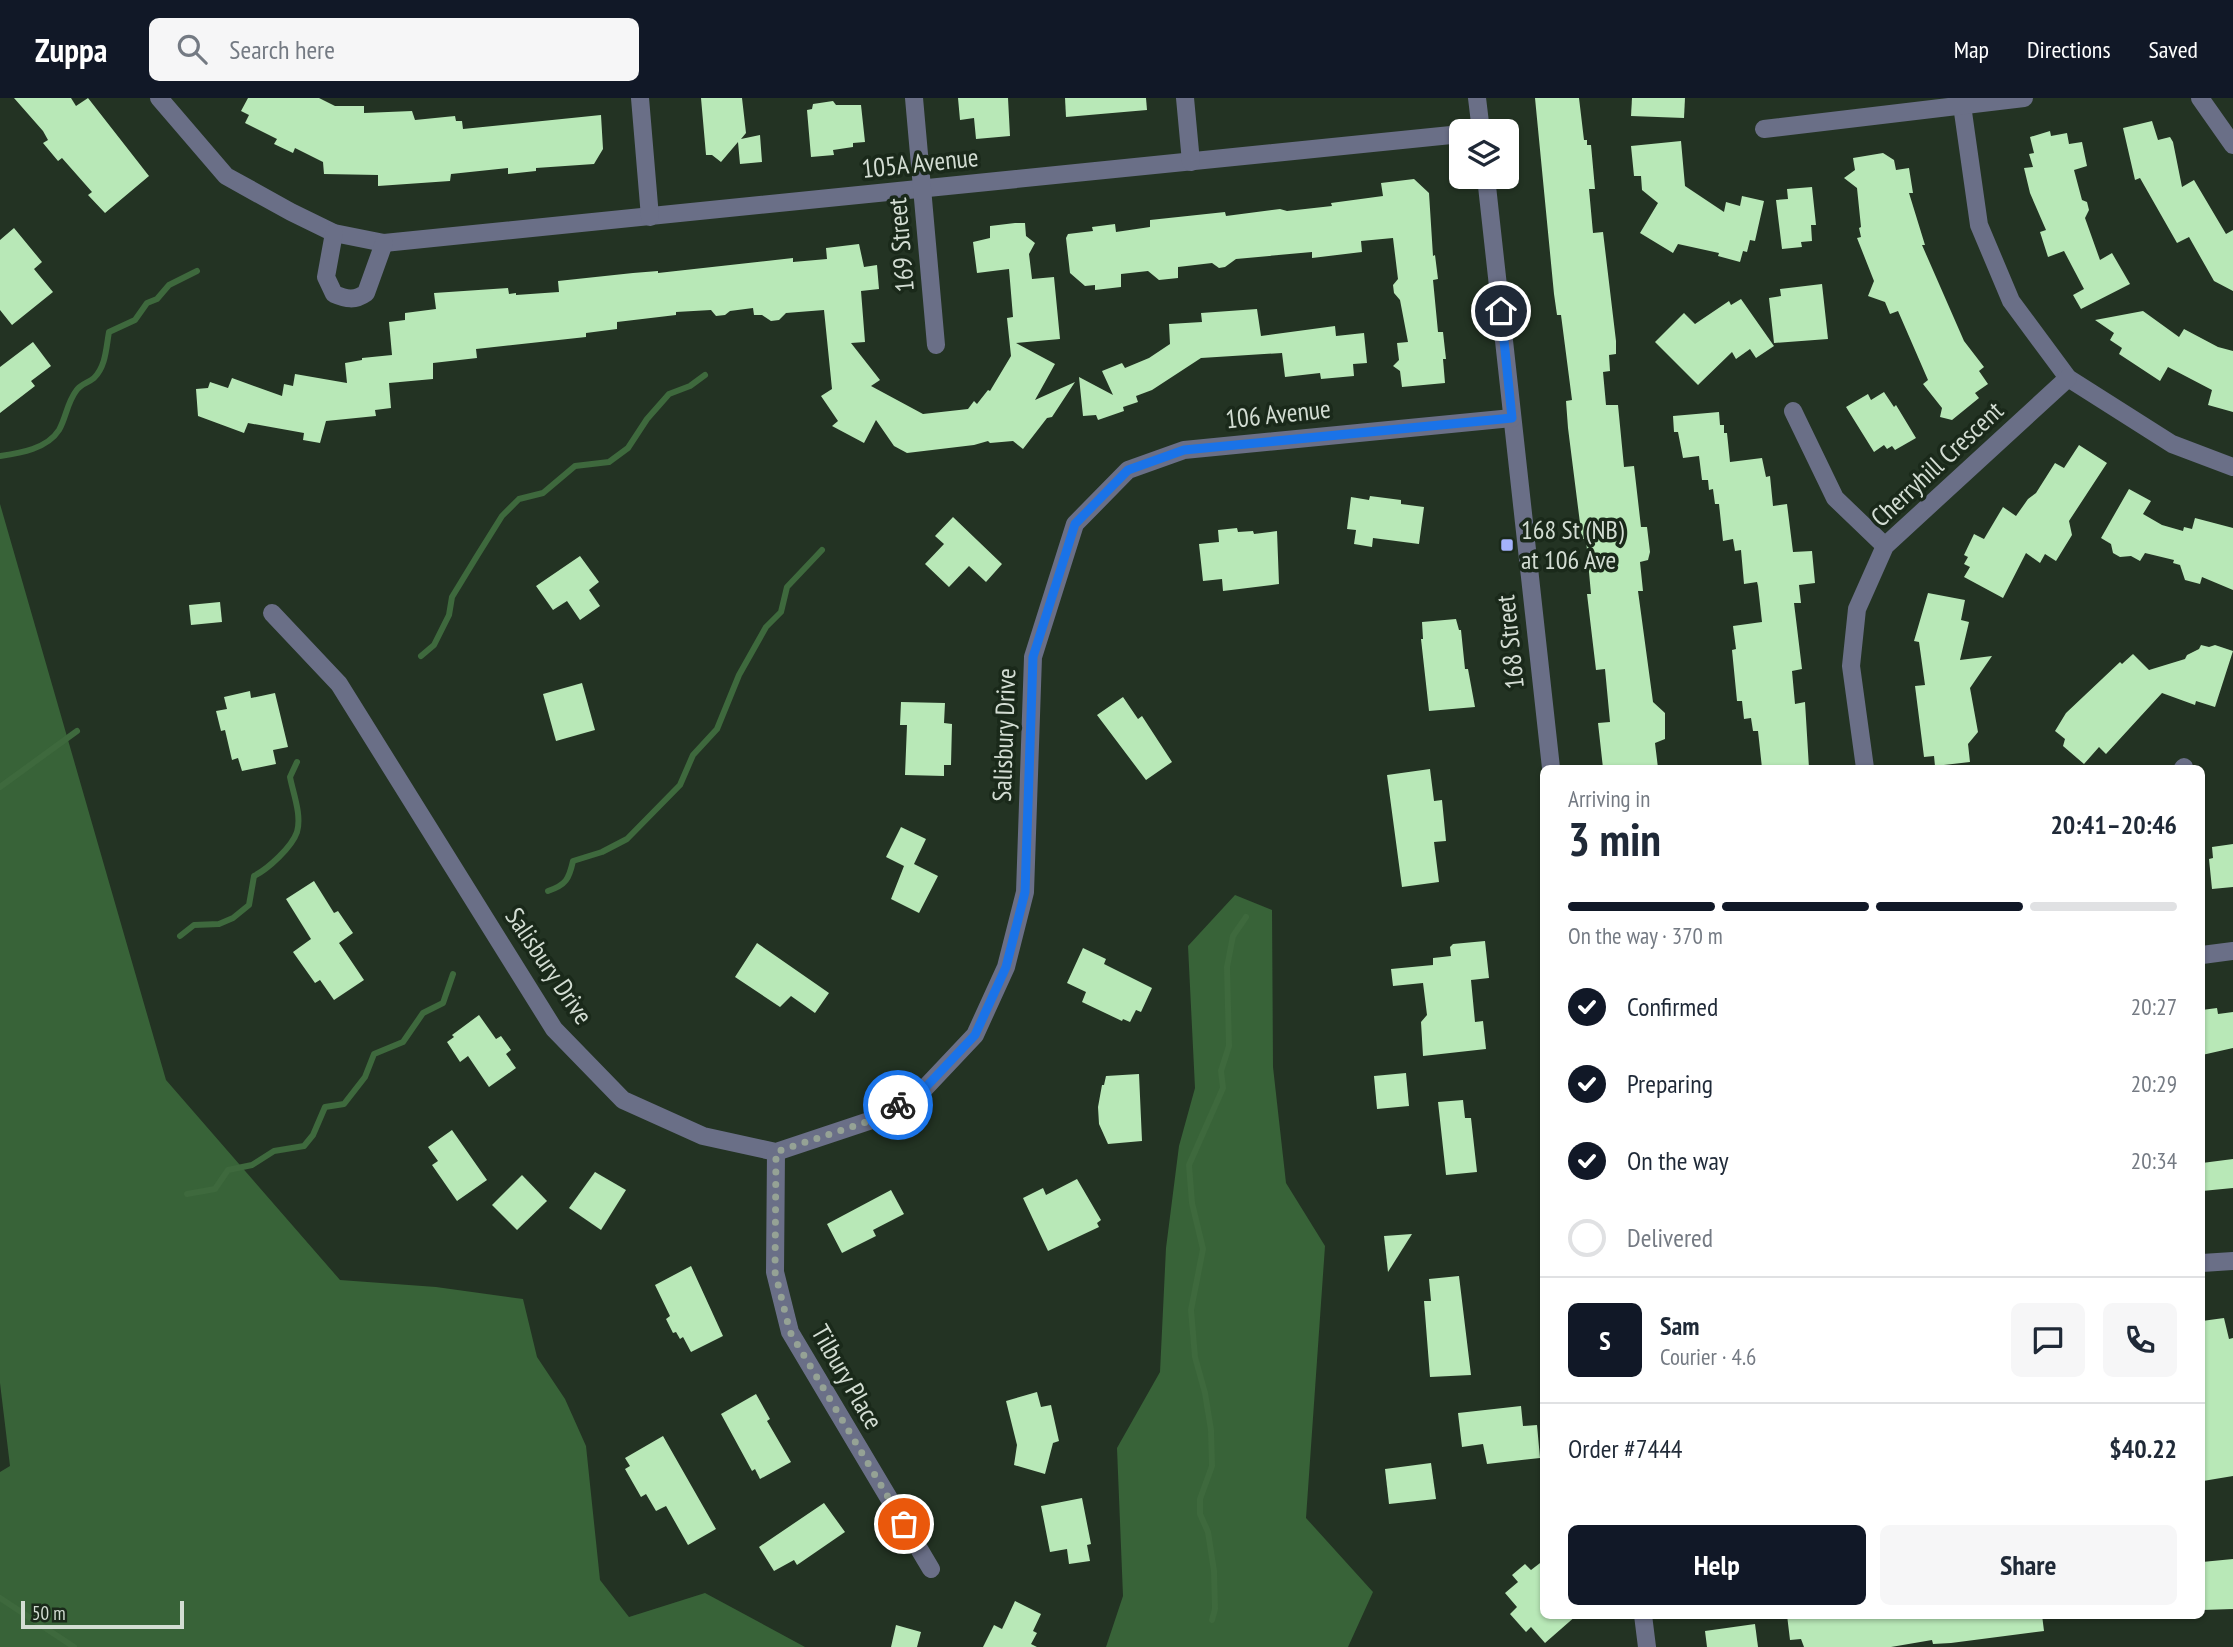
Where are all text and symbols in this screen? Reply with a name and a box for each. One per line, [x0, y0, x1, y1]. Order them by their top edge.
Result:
search box [149, 18, 639, 81]
text: Zuppa [35, 28, 107, 71]
icon: search [173, 30, 211, 68]
text: Search here [229, 33, 335, 66]
text: Map [1954, 34, 1989, 65]
text: Directions [2027, 34, 2111, 65]
text: Saved [2149, 34, 2198, 65]
map controls [1449, 119, 1519, 189]
button: layers [1449, 119, 1519, 189]
street label: 105A Avenue [860, 140, 980, 185]
street label: 169 Street [880, 197, 921, 294]
pin [1471, 281, 1531, 341]
icon: home [1482, 292, 1520, 330]
street label: 106 Avenue [1224, 392, 1332, 435]
street label: Cherryhill Crescent [1864, 394, 2010, 533]
place label: 168 St (NB) at 106 Ave [1521, 513, 1624, 576]
marker: 168 St (NB) at 106 Ave [1499, 537, 1515, 553]
street label: 168 Street [1488, 593, 1531, 691]
street label: Salisbury Drive [985, 668, 1022, 802]
text: Arriving in [1568, 784, 1650, 813]
text: 20:41–20:46 [2050, 808, 2177, 841]
text: 3 min [1568, 809, 1661, 869]
street label: Salisbury Drive [498, 901, 600, 1030]
text: On the way · 370 m [1568, 921, 1723, 950]
icon: check [1568, 988, 1606, 1026]
text: Confirmed [1627, 990, 1718, 1023]
text: 20:27 [2131, 992, 2177, 1021]
icon: check [1568, 1065, 1606, 1103]
text: Preparing [1627, 1067, 1713, 1100]
text: 20:29 [2131, 1069, 2177, 1098]
courier [863, 1070, 933, 1140]
icon: bike [879, 1086, 917, 1124]
icon: check [1568, 1142, 1606, 1180]
text: On the way [1627, 1144, 1729, 1177]
text: 20:34 [2131, 1146, 2177, 1175]
text: Delivered [1627, 1221, 1713, 1254]
button: chat [2011, 1303, 2085, 1377]
button: phone [2103, 1303, 2177, 1377]
text: Sam [1660, 1309, 1699, 1342]
street label: Tilbury Place [804, 1319, 891, 1435]
text: S [1599, 1324, 1611, 1357]
text: Courier · 4.6 [1660, 1342, 1756, 1371]
text: Order #7444 [1568, 1432, 1683, 1465]
text: $40.22 [2109, 1432, 2177, 1465]
pin [874, 1494, 934, 1554]
icon: bag [885, 1505, 923, 1543]
button: Help [1568, 1525, 1866, 1605]
button: Share [1880, 1525, 2177, 1605]
scale bar [21, 1598, 184, 1630]
text: 50 m [32, 1601, 66, 1625]

